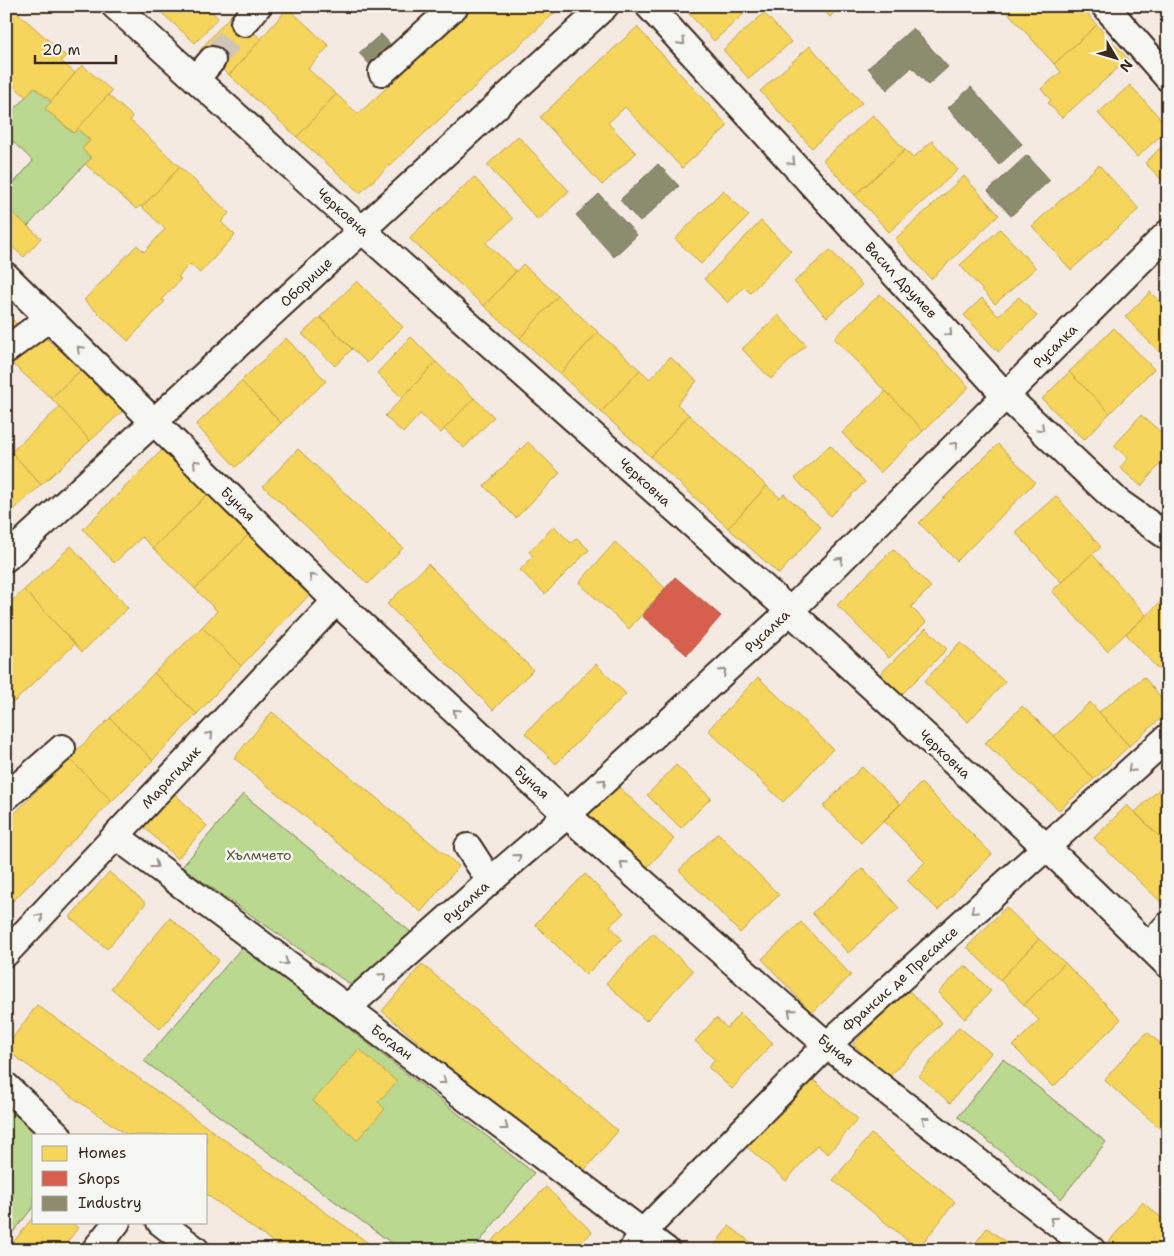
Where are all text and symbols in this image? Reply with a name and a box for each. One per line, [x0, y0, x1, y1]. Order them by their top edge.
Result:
scale bar [35, 32, 116, 64]
north arrow [1092, 32, 1142, 82]
one-way arrow [676, 37, 685, 46]
text: 20 m [42, 40, 81, 60]
text: N [1116, 56, 1137, 76]
one-way arrow [786, 156, 795, 165]
street label: Черковна [313, 184, 373, 240]
street label: Васил Друмев [861, 238, 941, 322]
street label: Оборище [276, 253, 336, 311]
street label: Русалка [1029, 320, 1081, 372]
one-way arrow [943, 328, 952, 337]
one-way arrow [77, 346, 86, 355]
one-way arrow [1035, 422, 1044, 431]
one-way arrow [949, 442, 958, 451]
street label: Черковна [615, 454, 675, 510]
one-way arrow [193, 460, 202, 469]
street label: Буная [217, 483, 259, 525]
one-way arrow [835, 557, 844, 566]
one-way arrow [309, 574, 318, 583]
street label: Русалка [741, 605, 794, 656]
one-way arrow [717, 669, 726, 678]
one-way arrow [453, 709, 462, 718]
street label: Черковна [915, 726, 975, 783]
one-way arrow [204, 731, 213, 740]
street label: Марагидик [137, 741, 205, 812]
street label: Буная [511, 761, 553, 803]
one-way arrow [1128, 763, 1137, 772]
one-way arrow [598, 779, 607, 788]
park label: Хълмчето [226, 846, 292, 864]
one-way arrow [513, 853, 522, 862]
one-way arrow [149, 859, 159, 868]
one-way arrow [619, 860, 628, 869]
street label: Русалка [439, 877, 493, 927]
one-way arrow [970, 905, 979, 914]
one-way arrow [34, 914, 43, 923]
street label: Франсис де Пресансе [838, 922, 962, 1036]
one-way arrow [279, 956, 289, 965]
one-way arrow [378, 972, 387, 981]
one-way arrow [787, 1009, 796, 1018]
street label: Богдан [367, 1020, 417, 1064]
street label: Буная [814, 1030, 858, 1070]
one-way arrow [437, 1075, 447, 1084]
one-way arrow [922, 1118, 931, 1126]
one-way arrow [499, 1122, 508, 1130]
legend [32, 1134, 208, 1224]
text: Homes [78, 1143, 126, 1163]
text: Shops [78, 1169, 120, 1189]
text: Industry [78, 1193, 142, 1213]
one-way arrow [1049, 1217, 1059, 1226]

